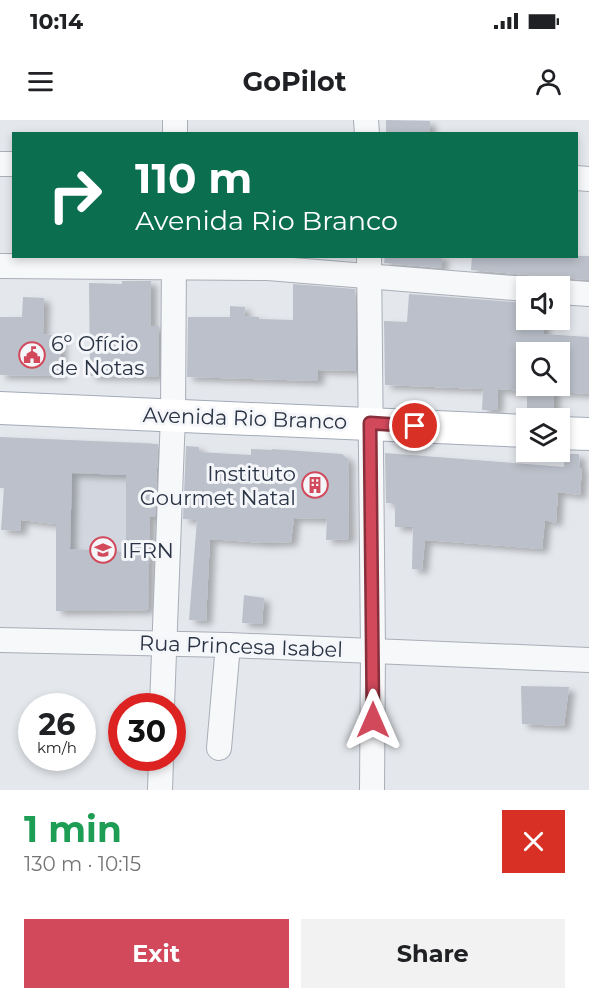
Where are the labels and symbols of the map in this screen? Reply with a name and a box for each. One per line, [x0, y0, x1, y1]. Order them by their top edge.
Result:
place label: 6º Ofício de Notas [51, 331, 144, 380]
public building icon: 6º Ofício de Notas [17, 340, 47, 370]
pin [389, 400, 440, 451]
street label: Avenida Rio Branco [142, 402, 348, 434]
place label: Instituto Gourmet Natal [140, 461, 296, 510]
building icon: Instituto Gourmet Natal [300, 470, 330, 500]
school or university icon: IFRN [88, 535, 118, 565]
place label: IFRN [122, 538, 174, 563]
street label: Rua Princesa Isabel [139, 630, 343, 662]
position arrow [341, 688, 405, 752]
speed limit sign: 30 [108, 693, 186, 771]

